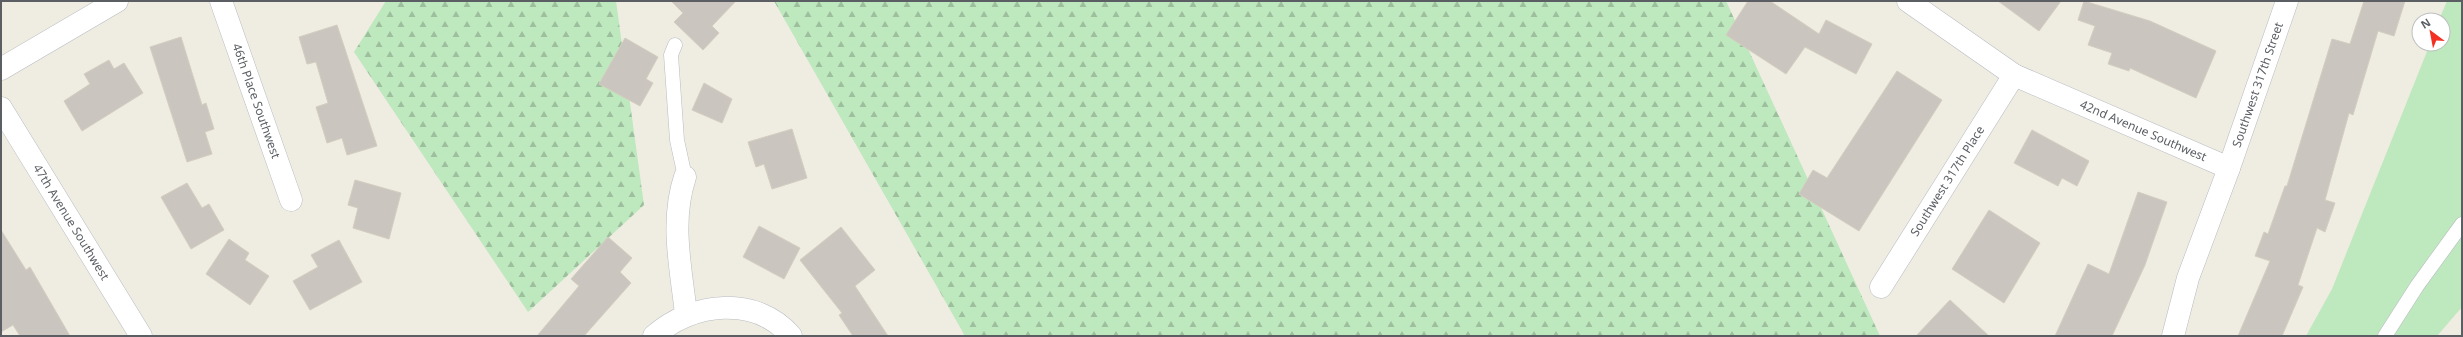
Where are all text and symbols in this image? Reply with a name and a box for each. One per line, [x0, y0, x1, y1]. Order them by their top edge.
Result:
north arrow [2411, 12, 2451, 52]
text: N [2418, 14, 2433, 32]
street label: Southwest 317th Street [2228, 19, 2287, 150]
street label: 46th Place Southwest [229, 41, 285, 161]
street label: 42nd Avenue Southwest [2077, 96, 2210, 166]
street label: Southwest 317th Place [1906, 122, 1988, 239]
street label: 47th Avenue Southwest [29, 161, 114, 284]

